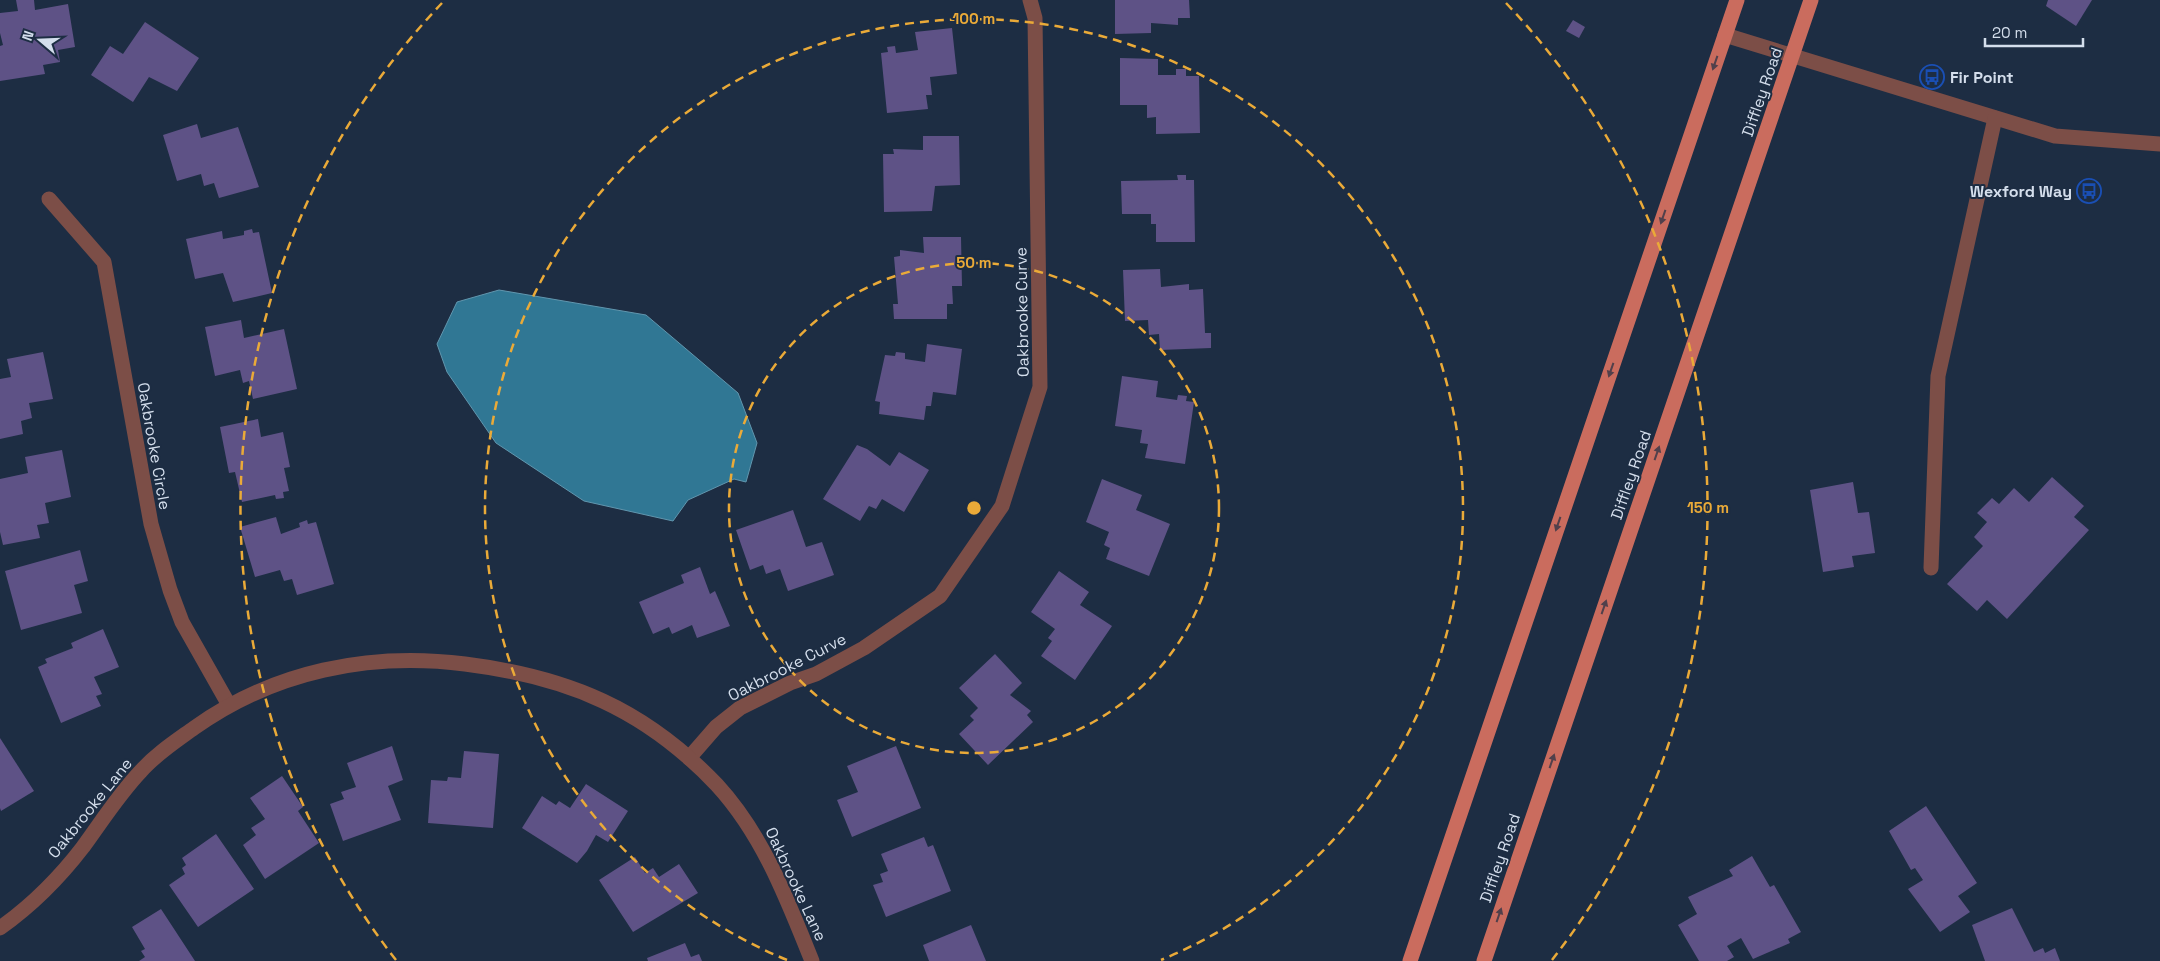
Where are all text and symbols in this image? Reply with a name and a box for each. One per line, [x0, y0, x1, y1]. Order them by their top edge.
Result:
text: 100 m [953, 9, 995, 28]
north arrow [15, 15, 65, 65]
scale bar [1985, 15, 2082, 47]
text: 20 m [1992, 23, 2027, 42]
text: N [18, 28, 38, 43]
street label: Diffley Road [1737, 45, 1787, 139]
one-way arrow [1711, 55, 1718, 70]
bus stop icon: Fir Point [1919, 64, 1945, 90]
place label: Fir Point [1950, 67, 2014, 88]
bus stop icon: Wexford Way [2076, 178, 2102, 204]
place label: Wexford Way [1970, 181, 2072, 202]
one-way arrow [1659, 209, 1666, 224]
street label: Oakbrooke Curve [1010, 247, 1034, 377]
text: 50 m [956, 253, 992, 272]
one-way arrow [1606, 363, 1614, 378]
street label: Oakbrooke Circle [132, 381, 176, 511]
street label: Diffley Road [1606, 428, 1656, 522]
one-way arrow [1653, 446, 1661, 461]
text: 150 m [1687, 498, 1729, 517]
centre of rings [965, 499, 983, 517]
one-way arrow [1554, 517, 1561, 532]
one-way arrow [1601, 600, 1608, 615]
street label: Oakbrooke Curve [724, 628, 850, 706]
street label: Oakbrooke Lane [43, 753, 137, 863]
one-way arrow [1548, 753, 1556, 768]
street label: Diffley Road [1475, 811, 1525, 905]
street label: Oakbrooke Lane [760, 824, 832, 944]
one-way arrow [1495, 907, 1503, 922]

